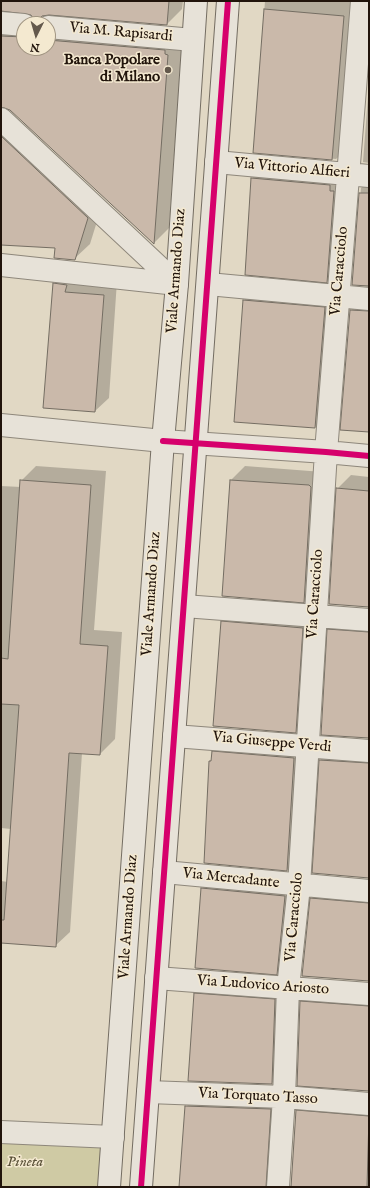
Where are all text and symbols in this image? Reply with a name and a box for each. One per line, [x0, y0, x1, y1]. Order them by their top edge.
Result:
north arrow [16, 16, 56, 56]
street label: Via M. Rapisardi [69, 20, 173, 46]
text: N [30, 40, 40, 54]
place label: Banca Popolare di Milano [64, 52, 160, 87]
marker: Banca Popolare di Milano [163, 65, 173, 75]
street label: Via Vittorio Alfieri [234, 155, 350, 183]
street label: Viale Armando Diaz [164, 208, 190, 334]
street label: Via Caracciolo [327, 226, 353, 316]
street label: Viale Armando Diaz [139, 531, 165, 657]
street label: Via Caracciolo [304, 549, 328, 639]
street label: Via Giuseppe Verdi [212, 729, 332, 757]
street label: Viale Armando Diaz [116, 854, 142, 980]
street label: Via Mercadante [182, 865, 280, 893]
street label: Via Caracciolo [282, 872, 308, 962]
street label: Via Ludovico Ariosto [196, 972, 330, 1000]
street label: Via Torquato Tasso [198, 1085, 318, 1109]
park label: Pineta [7, 1154, 43, 1172]

